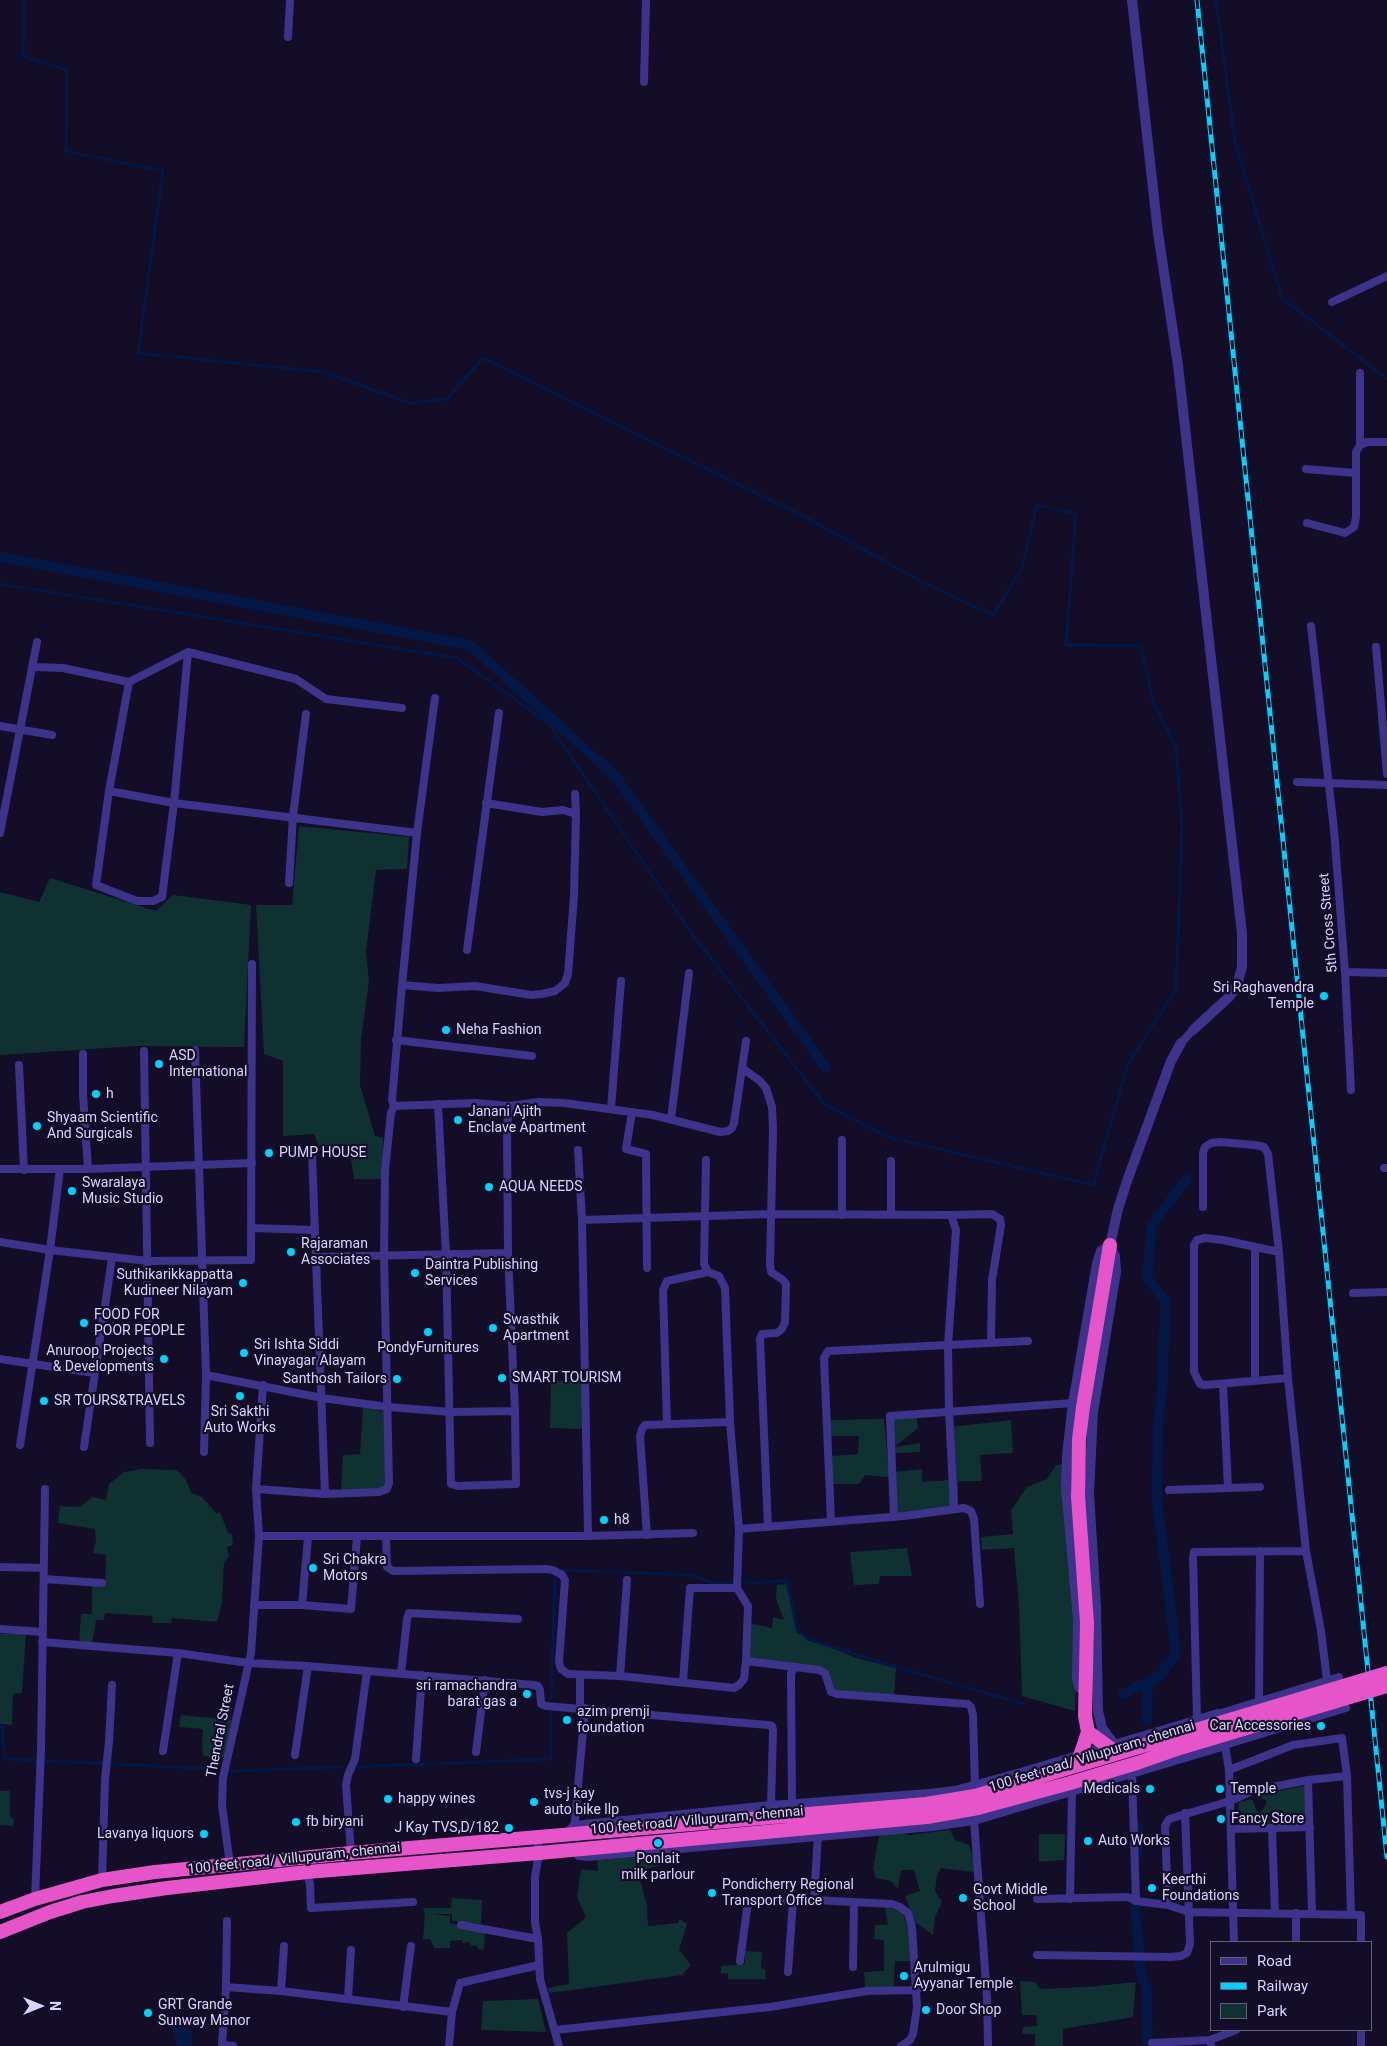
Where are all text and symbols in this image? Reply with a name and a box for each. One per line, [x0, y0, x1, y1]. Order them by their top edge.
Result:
street label: 5th Cross Street [1316, 872, 1342, 974]
place label: Sri Raghavendra Temple [1213, 980, 1314, 1012]
marker: Sri Raghavendra Temple [1318, 990, 1330, 1002]
place label: Neha Fashion [456, 1022, 541, 1038]
marker: Neha Fashion [440, 1024, 452, 1036]
place label: ASD International [169, 1048, 247, 1080]
marker: ASD International [153, 1058, 165, 1070]
place label: h [106, 1086, 114, 1102]
marker: h [90, 1088, 102, 1100]
place label: Janani Ajith Enclave Apartment [468, 1104, 586, 1136]
place label: Shyaam Scientific And Surgicals [47, 1110, 158, 1142]
marker: Janani Ajith Enclave Apartment [452, 1114, 464, 1126]
marker: Shyaam Scientific And Surgicals [31, 1120, 43, 1132]
place label: PUMP HOUSE [279, 1145, 366, 1161]
marker: PUMP HOUSE [263, 1147, 275, 1159]
place label: Swaralaya Music Studio [82, 1175, 163, 1208]
place label: AQUA NEEDS [499, 1179, 583, 1195]
marker: AQUA NEEDS [483, 1181, 495, 1193]
marker: Swaralaya Music Studio [66, 1185, 78, 1197]
place label: Rajaraman Associates [301, 1236, 370, 1268]
marker: Rajaraman Associates [285, 1246, 297, 1258]
place label: Daintra Publishing Services [425, 1257, 538, 1290]
place label: Suthikarikkappatta Kudineer Nilayam [116, 1267, 233, 1300]
marker: Daintra Publishing Services [409, 1267, 421, 1279]
marker: Suthikarikkappatta Kudineer Nilayam [237, 1277, 249, 1289]
place label: FOOD FOR POOR PEOPLE [94, 1307, 185, 1340]
place label: Swasthik Apartment [503, 1312, 569, 1344]
marker: FOOD FOR POOR PEOPLE [78, 1317, 90, 1329]
marker: Swasthik Apartment [487, 1322, 499, 1334]
marker: PondyFurnitures [422, 1326, 434, 1338]
place label: Sri Ishta Siddi Vinayagar Alayam [254, 1337, 366, 1370]
place label: PondyFurnitures [377, 1340, 479, 1356]
place label: Anuroop Projects & Developments [46, 1343, 154, 1375]
marker: Sri Ishta Siddi Vinayagar Alayam [238, 1347, 250, 1359]
marker: Anuroop Projects & Developments [158, 1353, 170, 1365]
place label: SMART TOURISM [512, 1370, 622, 1386]
place label: Santhosh Tailors [283, 1371, 387, 1387]
marker: SMART TOURISM [496, 1372, 508, 1384]
marker: Santhosh Tailors [391, 1373, 403, 1385]
marker: Sri Sakthi Auto Works [234, 1390, 246, 1402]
place label: SR TOURS&TRAVELS [54, 1393, 185, 1409]
marker: SR TOURS&TRAVELS [38, 1395, 50, 1407]
place label: Sri Sakthi Auto Works [204, 1404, 276, 1436]
place label: h8 [614, 1512, 630, 1528]
marker: h8 [598, 1514, 610, 1526]
place label: Sri Chakra Motors [323, 1552, 387, 1584]
marker: Sri Chakra Motors [307, 1562, 319, 1574]
place label: sri ramachandra barat gas a [416, 1678, 517, 1710]
street label: Thendral Street [204, 1683, 238, 1779]
marker: sri ramachandra barat gas a [521, 1688, 533, 1700]
place label: azim premji foundation [577, 1704, 650, 1736]
marker: azim premji foundation [561, 1714, 573, 1726]
street label: 100 feet road/ Villupuram, chennai [987, 1718, 1197, 1796]
place label: Car Accessories [1210, 1718, 1311, 1734]
marker: Car Accessories [1315, 1720, 1327, 1732]
place label: Medicals [1083, 1781, 1140, 1797]
place label: Temple [1230, 1781, 1276, 1797]
marker: Medicals [1144, 1783, 1156, 1795]
marker: Temple [1214, 1783, 1226, 1795]
place label: tvs-j kay auto bike llp [544, 1786, 619, 1818]
place label: happy wines [398, 1791, 475, 1807]
marker: happy wines [382, 1793, 394, 1805]
marker: tvs-j kay auto bike llp [528, 1796, 540, 1808]
street label: 100 feet road/ Villupuram, chennai [590, 1803, 804, 1839]
place label: Fancy Store [1231, 1811, 1304, 1827]
marker: Fancy Store [1215, 1813, 1227, 1825]
place label: fb biryani [306, 1814, 364, 1830]
marker: fb biryani [290, 1816, 302, 1828]
place label: J Kay TVS,D/182 [394, 1820, 499, 1836]
marker: J Kay TVS,D/182 [503, 1822, 515, 1834]
place label: Lavanya liquors [97, 1826, 194, 1842]
marker: Lavanya liquors [198, 1828, 210, 1840]
place label: Auto Works [1098, 1833, 1170, 1849]
marker: Auto Works [1082, 1835, 1094, 1847]
marker: Ponlait milk parlour [652, 1837, 664, 1849]
street label: 100 feet road/ Villupuram, chennai [187, 1839, 401, 1879]
place label: Ponlait milk parlour [621, 1851, 695, 1884]
place label: Keerthi Foundations [1162, 1872, 1239, 1904]
place label: Pondicherry Regional Transport Office [722, 1877, 854, 1910]
place label: Govt Middle School [973, 1882, 1047, 1914]
marker: Keerthi Foundations [1146, 1882, 1158, 1894]
marker: Pondicherry Regional Transport Office [706, 1887, 718, 1899]
marker: Govt Middle School [957, 1892, 969, 1904]
legend [1210, 1941, 1372, 2031]
text: Road [1257, 1952, 1291, 1970]
place label: Arulmigu Ayyanar Temple [914, 1960, 1013, 1992]
marker: Arulmigu Ayyanar Temple [898, 1970, 910, 1982]
text: Railway [1257, 1977, 1308, 1995]
north arrow [15, 1981, 65, 2031]
place label: GRT Grande Sunway Manor [158, 1997, 250, 2030]
text: N [47, 2001, 63, 2011]
place label: Door Shop [936, 2002, 1001, 2018]
text: Park [1257, 2002, 1287, 2020]
marker: Door Shop [920, 2004, 932, 2016]
marker: GRT Grande Sunway Manor [142, 2007, 154, 2019]

